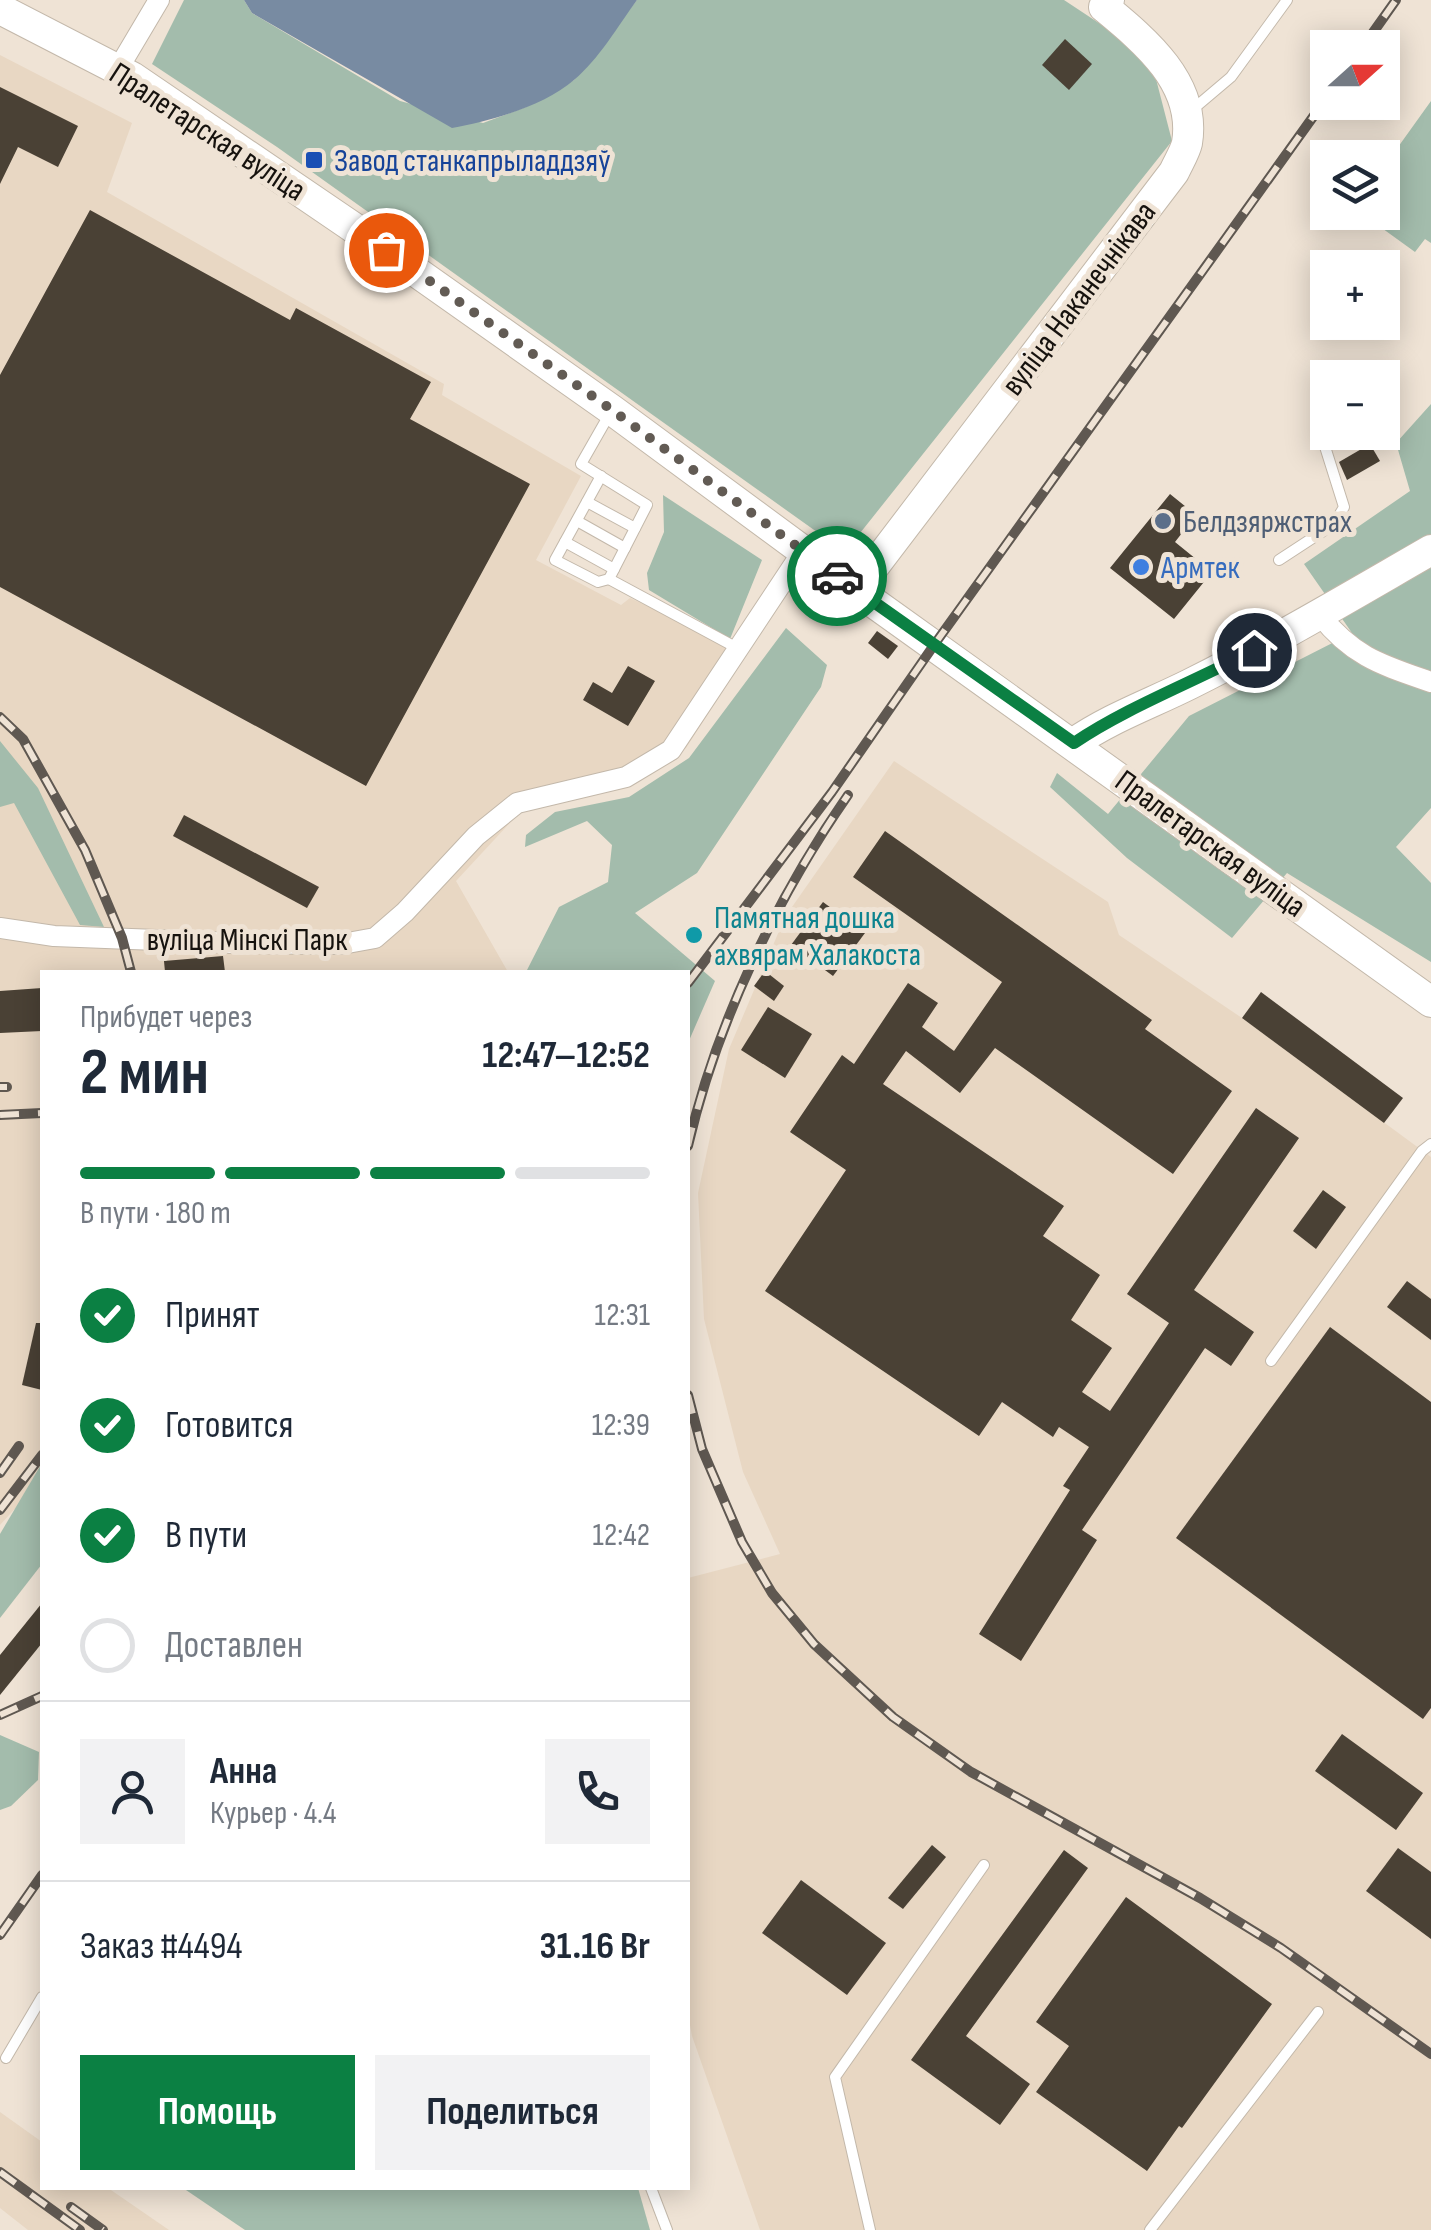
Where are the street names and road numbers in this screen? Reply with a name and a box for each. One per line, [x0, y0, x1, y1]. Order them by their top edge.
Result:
street label: Пралетарская вуліца [102, 54, 313, 210]
street label: вуліца Наканечнікава [994, 194, 1165, 404]
street label: Пралетарская вуліца [1107, 762, 1313, 926]
street label: вуліца Мінскі Парк [147, 921, 348, 960]

